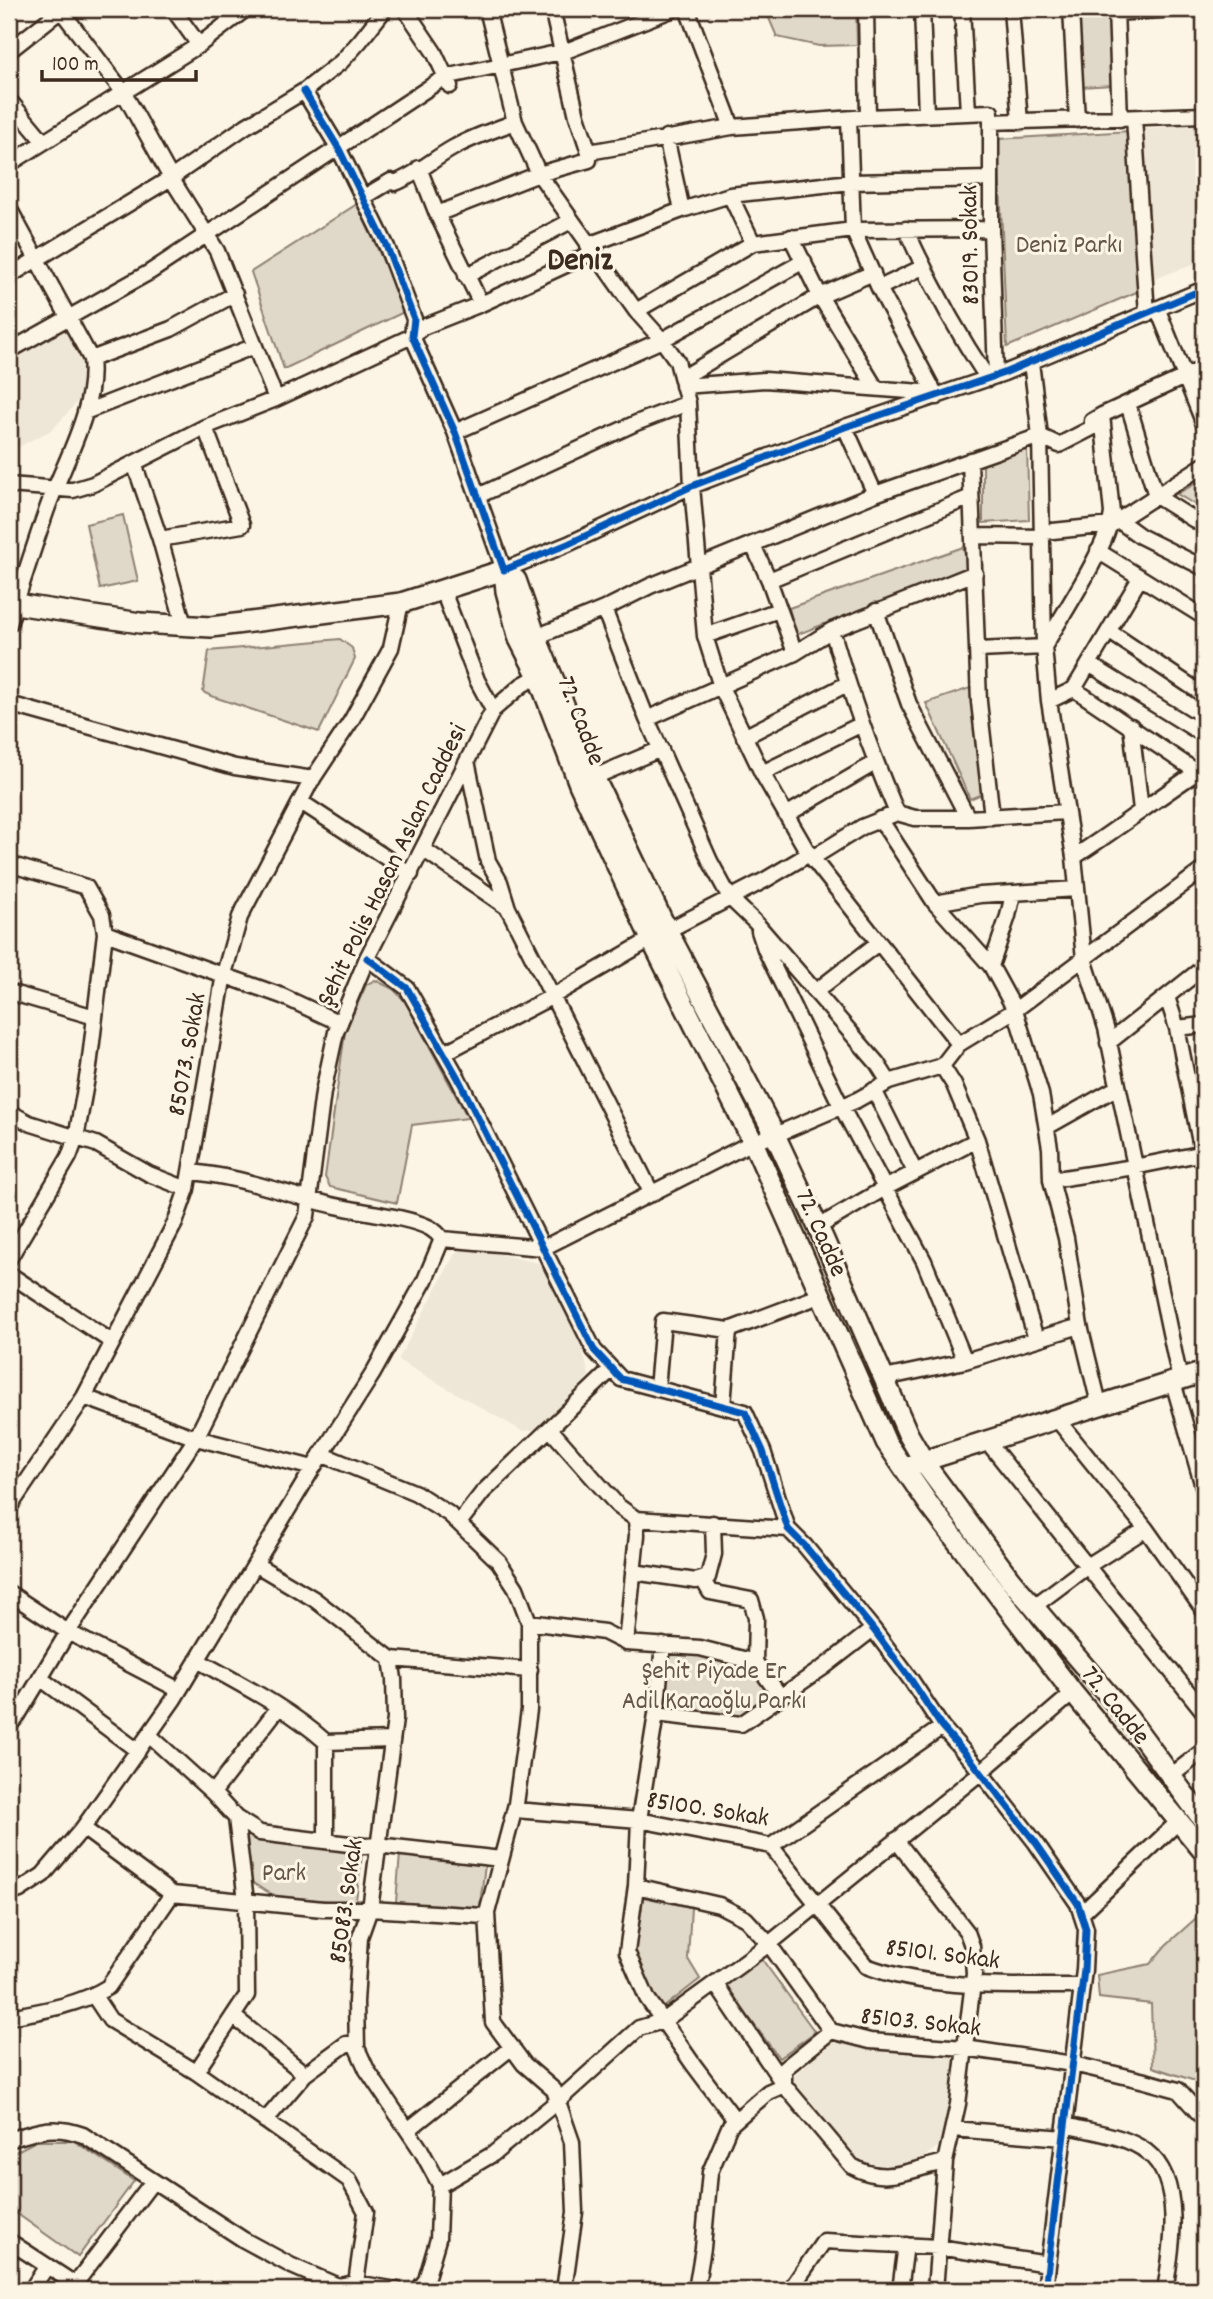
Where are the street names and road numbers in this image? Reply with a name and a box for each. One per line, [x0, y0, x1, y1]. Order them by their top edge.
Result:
street label: 83019. Sokak [952, 184, 991, 306]
street label: 72. Cadde [546, 671, 614, 771]
street label: Şehit Polis Hasan Aslan Caddesi [309, 718, 478, 1013]
street label: 85073. Sokak [159, 990, 218, 1119]
street label: 72. Cadde [784, 1184, 856, 1283]
street label: 72. Cadde [1071, 1659, 1158, 1754]
street label: 85100. Sokak [644, 1783, 771, 1838]
street label: 85083. Sokak [320, 1837, 375, 1966]
street label: 85101. Sokak [883, 1930, 1002, 1981]
street label: 85103. Sokak [859, 1999, 983, 2048]

